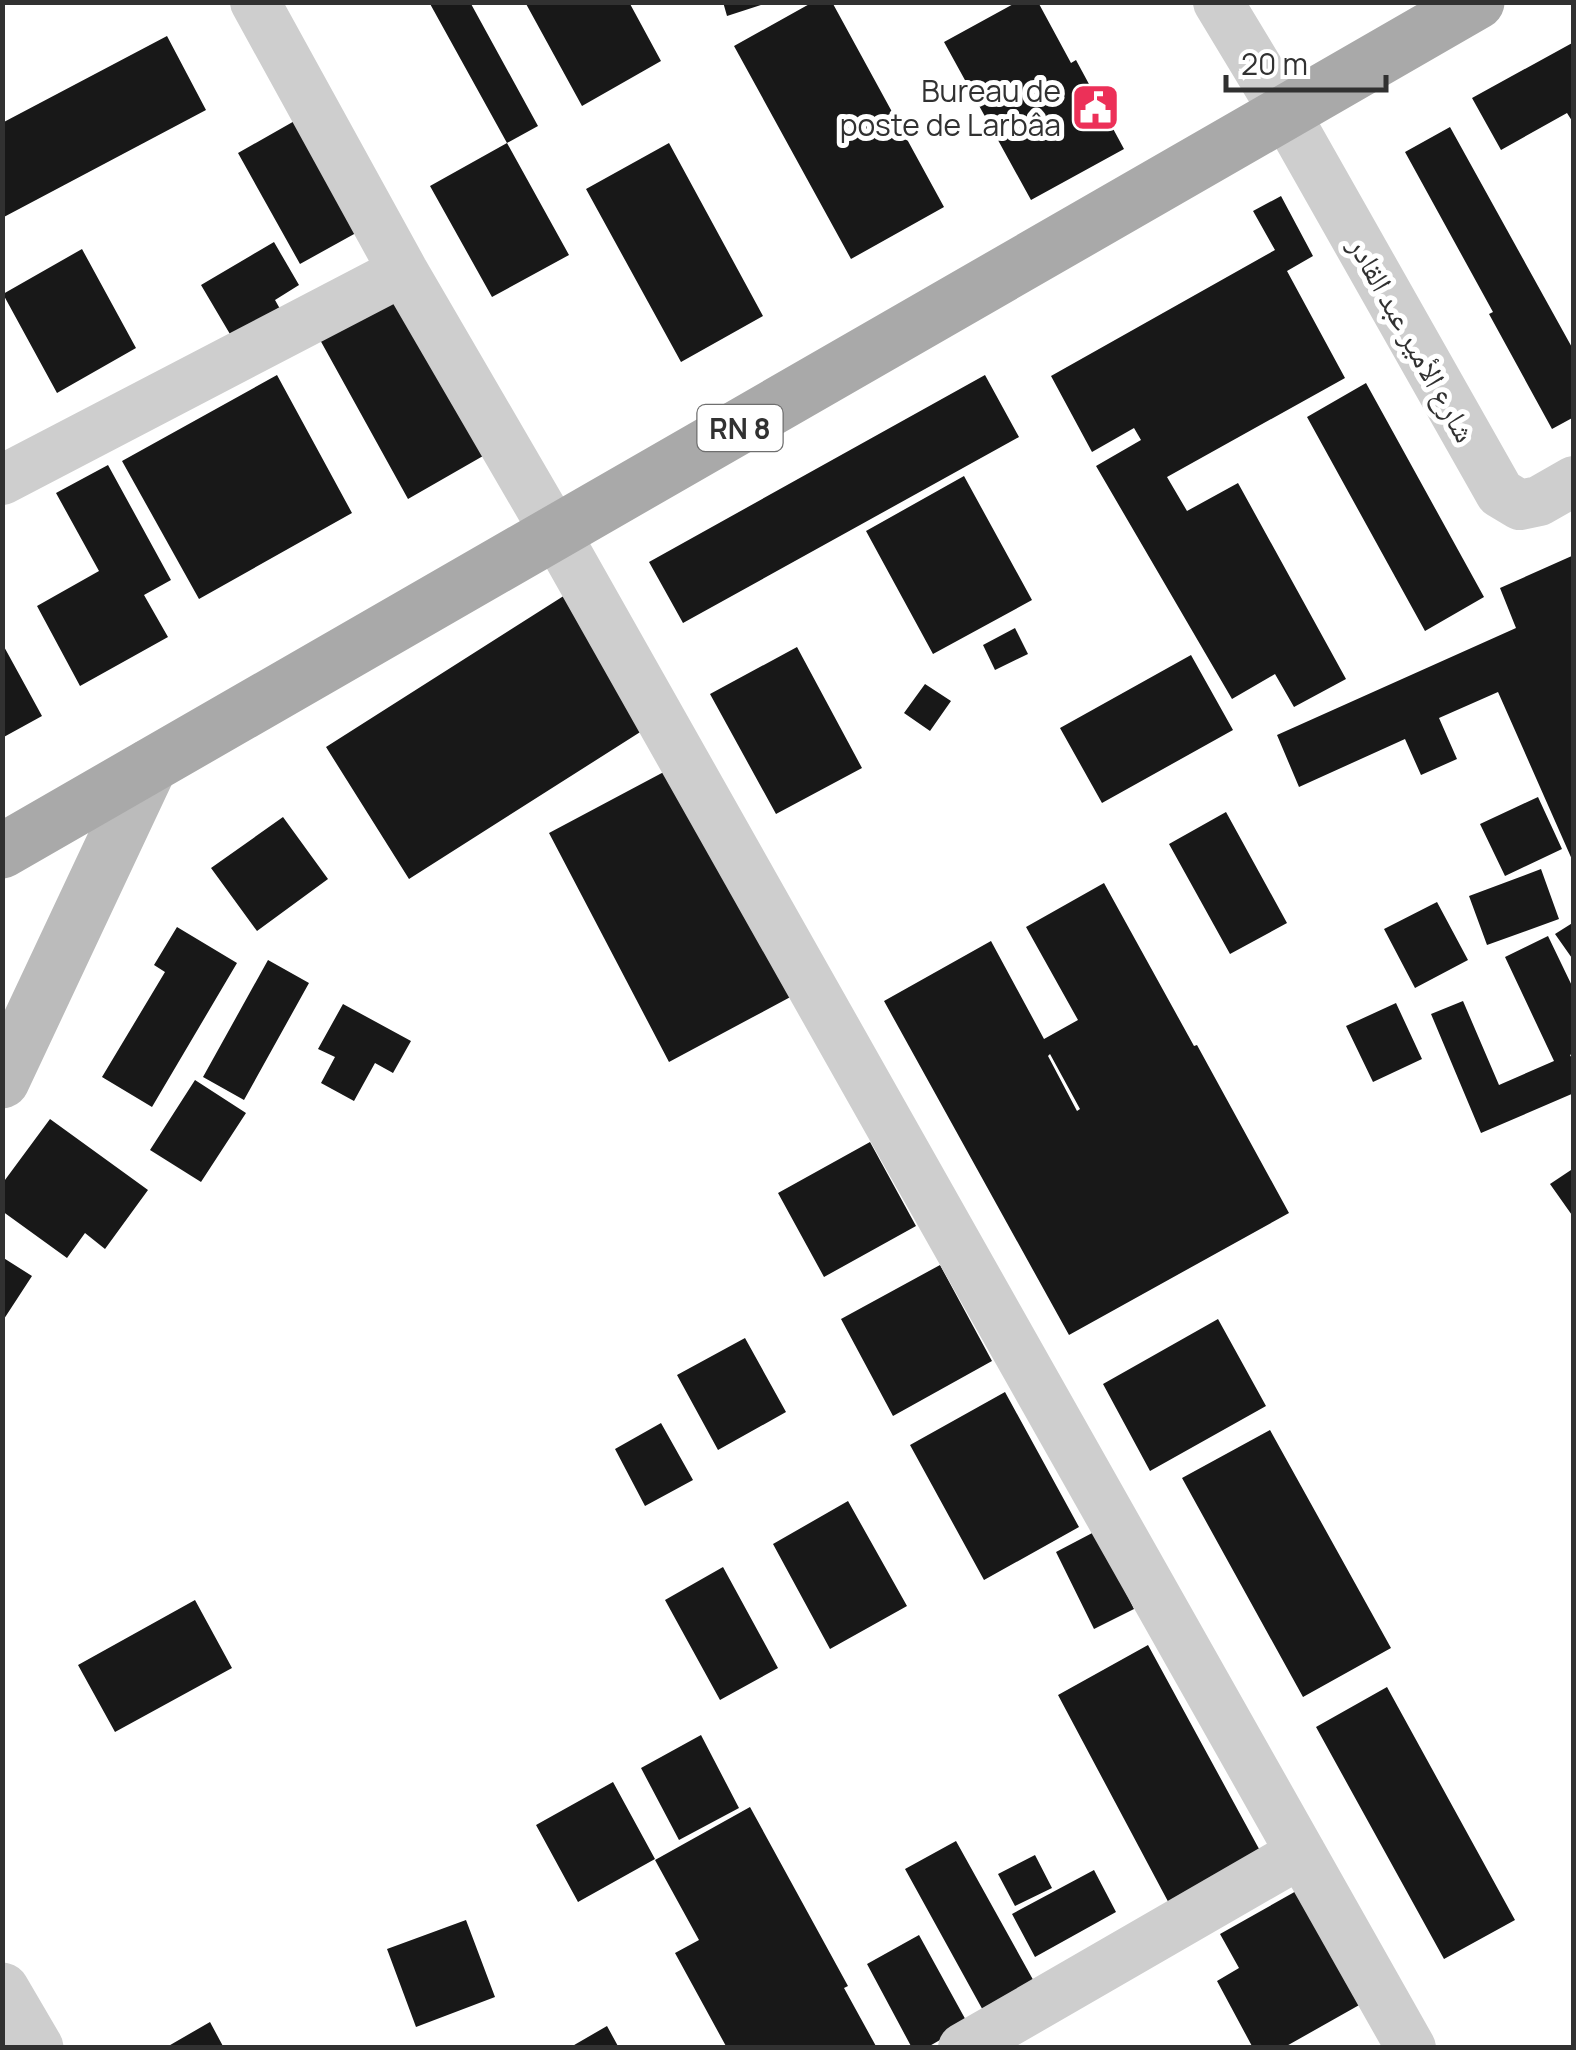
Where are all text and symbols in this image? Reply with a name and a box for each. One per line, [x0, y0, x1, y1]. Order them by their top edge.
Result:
scale bar [1226, 30, 1386, 92]
text: 20 m [1241, 43, 1308, 84]
place label: Bureau de poste de Larbâa [840, 70, 1061, 145]
public building icon: Bureau de poste de Larbâa [1070, 81, 1122, 133]
street label: شارع الأمير عبد القادر [1339, 228, 1486, 449]
road number: RN 8 [698, 405, 782, 451]

